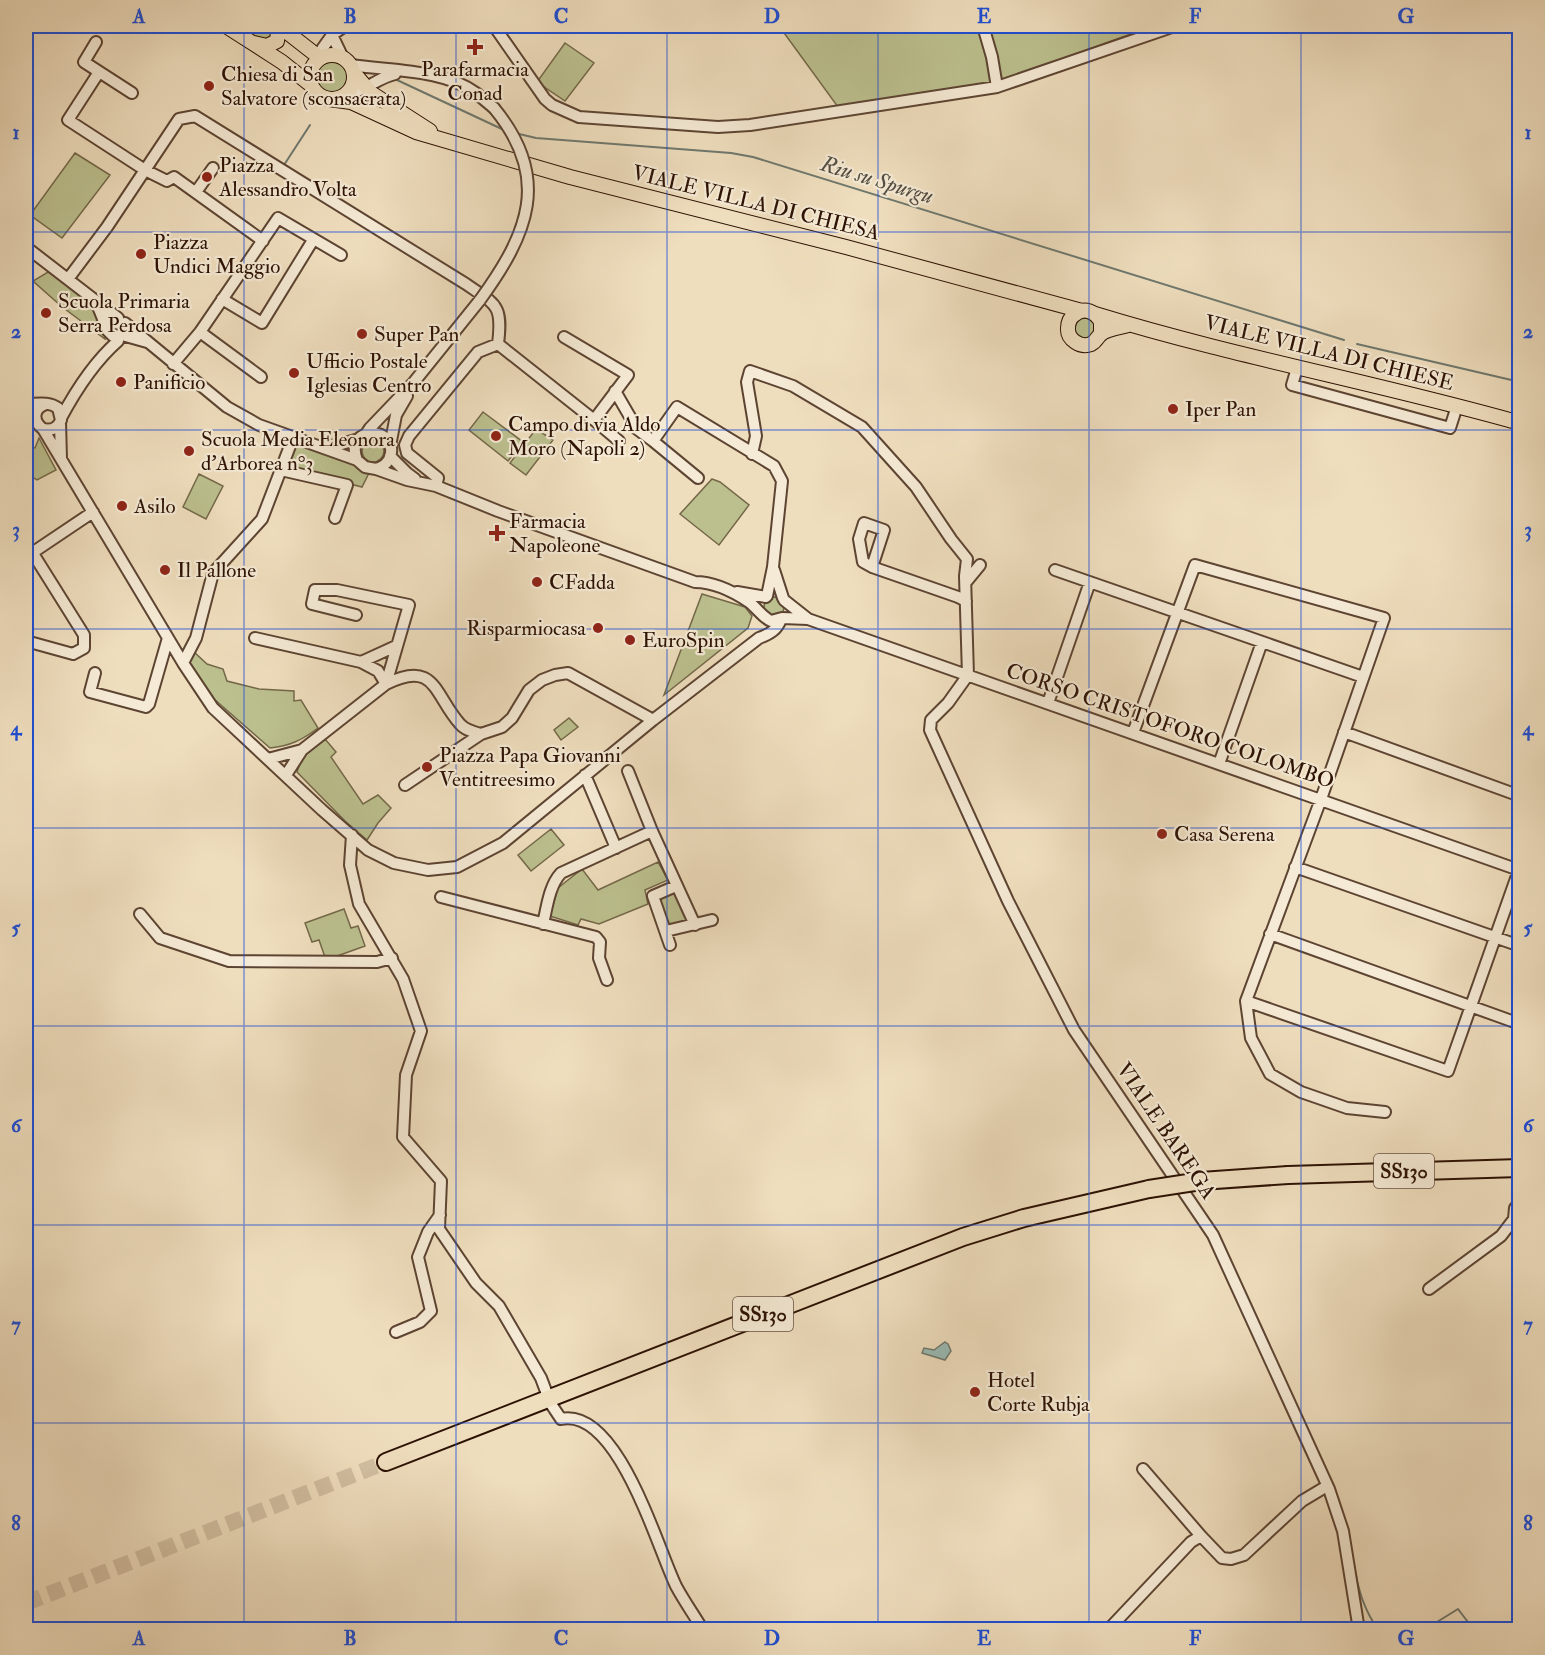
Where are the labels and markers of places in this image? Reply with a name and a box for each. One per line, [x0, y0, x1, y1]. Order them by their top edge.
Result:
marker: Parafarmacia Conad [468, 40, 482, 54]
place label: Parafarmacia Conad [421, 56, 529, 107]
place label: Chiesa di San Salvatore (sconsacrata) [221, 61, 406, 112]
marker: Chiesa di San Salvatore (sconsacrata) [202, 79, 216, 93]
place label: Piazza Alessandro Volta [218, 152, 357, 203]
marker: Piazza Alessandro Volta [200, 170, 214, 184]
place label: Piazza Undici Maggio [153, 229, 280, 280]
marker: Piazza Undici Maggio [134, 247, 148, 261]
place label: Scuola Primaria Serra Perdosa [58, 288, 190, 339]
marker: Scuola Primaria Serra Perdosa [39, 306, 53, 320]
place label: Super Pan [374, 321, 460, 348]
marker: Super Pan [355, 327, 369, 341]
place label: Ufficio Postale Iglesias Centro [306, 348, 431, 399]
marker: Ufficio Postale Iglesias Centro [287, 366, 301, 380]
place label: Panificio [133, 369, 205, 396]
marker: Panificio [114, 375, 128, 389]
place label: Iper Pan [1185, 396, 1256, 423]
marker: Iper Pan [1166, 402, 1180, 416]
place label: Campo di via Aldo Moro (Napoli 2) [508, 411, 660, 462]
place label: Scuola Media Eleonora d'Arborea n°3 [201, 426, 395, 477]
marker: Campo di via Aldo Moro (Napoli 2) [489, 429, 503, 443]
marker: Scuola Media Eleonora d'Arborea n°3 [182, 444, 196, 458]
place label: Asilo [133, 493, 176, 520]
marker: Asilo [115, 499, 129, 513]
place label: Farmacia Napoleone [509, 508, 601, 559]
marker: Farmacia Napoleone [490, 526, 504, 540]
place label: Il Pallone [177, 557, 256, 584]
marker: Il Pallone [158, 563, 172, 577]
place label: CFadda [549, 569, 615, 596]
marker: CFadda [530, 575, 544, 589]
place label: Risparmiocasa [466, 615, 586, 642]
marker: Risparmiocasa [591, 621, 605, 635]
place label: EuroSpin [642, 627, 725, 654]
marker: EuroSpin [623, 633, 637, 647]
place label: Piazza Papa Giovanni Ventitreesimo [439, 742, 621, 793]
marker: Piazza Papa Giovanni Ventitreesimo [420, 760, 434, 774]
place label: Casa Serena [1174, 821, 1275, 848]
marker: Casa Serena [1155, 827, 1169, 841]
place label: Hotel Corte Rubja [987, 1367, 1090, 1418]
marker: Hotel Corte Rubja [968, 1385, 982, 1399]

